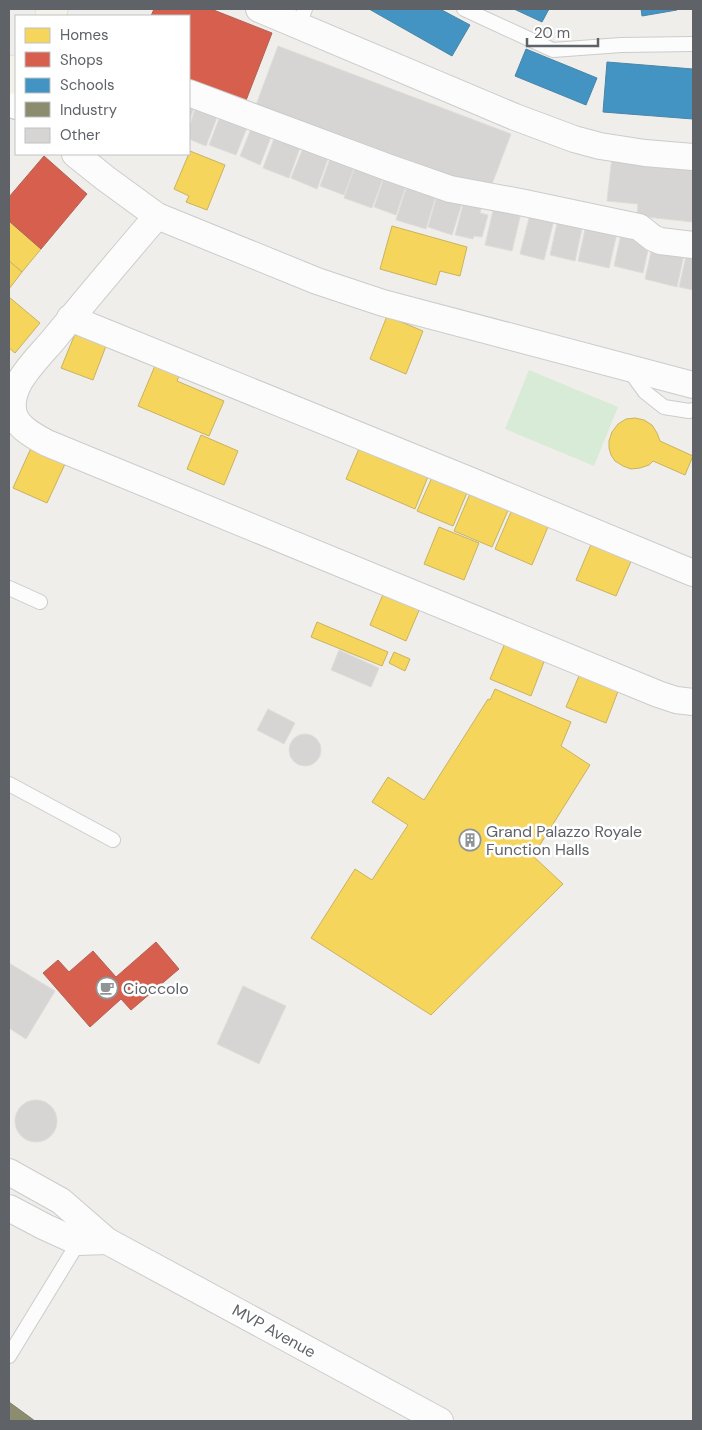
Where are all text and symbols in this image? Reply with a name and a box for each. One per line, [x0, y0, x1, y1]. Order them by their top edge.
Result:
legend [15, 15, 190, 155]
scale bar [527, 15, 598, 47]
text: 20 m [534, 23, 570, 43]
text: Homes [60, 25, 109, 45]
text: Shops [60, 50, 103, 70]
text: Schools [60, 75, 115, 95]
text: Industry [60, 100, 118, 120]
text: Other [60, 125, 101, 145]
place label: Grand Palazzo Royale Function Halls [486, 821, 642, 860]
building icon: Grand Palazzo Royale Function Halls [458, 828, 482, 852]
cafe icon: Cioccolo [95, 976, 119, 1000]
place label: Cioccolo [123, 978, 189, 999]
street label: MVP Avenue [229, 1299, 319, 1363]

